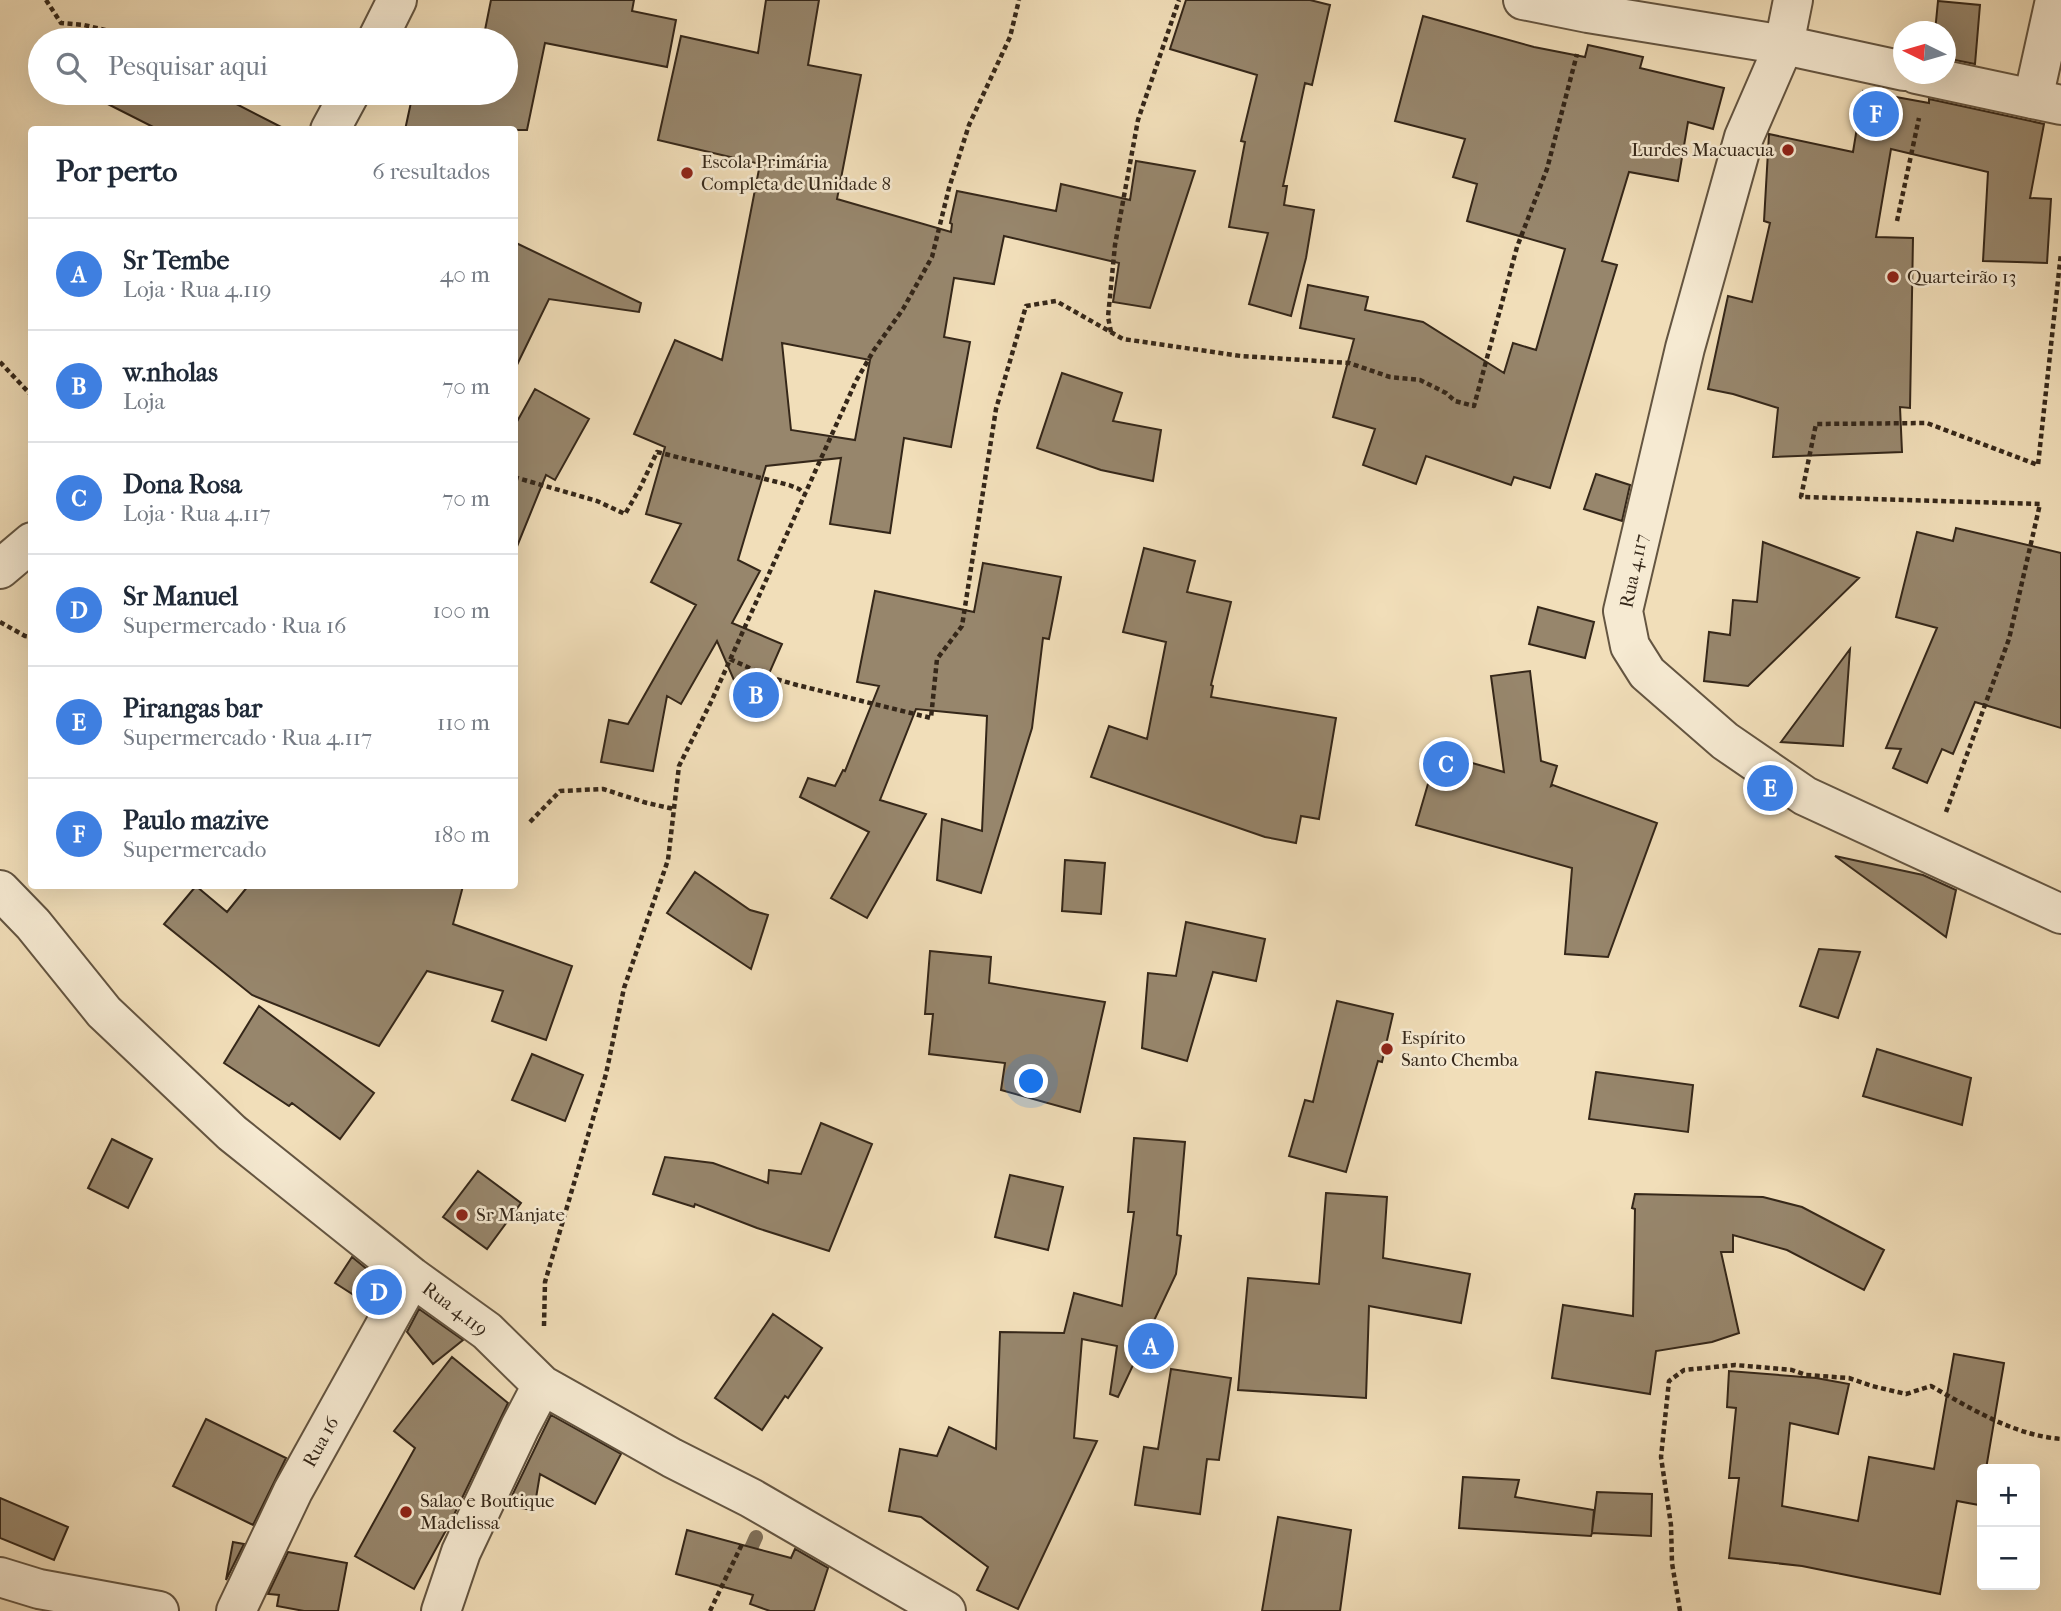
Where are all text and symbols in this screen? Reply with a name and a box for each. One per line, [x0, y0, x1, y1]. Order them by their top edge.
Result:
north arrow [1893, 21, 1956, 84]
search box [28, 28, 518, 105]
icon: search [52, 48, 90, 86]
text: Pesquisar aqui [108, 51, 268, 82]
pin: F [1853, 88, 1899, 140]
place label: Lurdes Macuacua [1631, 139, 1774, 161]
marker: Lurdes Macuacua [1780, 142, 1796, 158]
place label: Escola Primária Completa de Unidade 8 [701, 151, 891, 195]
text: Por perto [56, 154, 178, 189]
text: 6 resultados [372, 158, 490, 185]
marker: Escola Primária Completa de Unidade 8 [679, 165, 695, 181]
text: Sr Tembe [123, 245, 229, 276]
text: A [72, 261, 86, 288]
text: 40 m [440, 261, 490, 288]
place label: Quarteirão 13 [1907, 266, 2016, 288]
marker: Quarteirão 13 [1885, 269, 1901, 285]
text: Loja · Rua 4.119 [123, 276, 272, 303]
text: w.nholas [123, 357, 218, 388]
text: B [72, 373, 86, 400]
text: 70 m [442, 373, 490, 400]
text: Loja [123, 388, 165, 415]
text: Dona Rosa [123, 469, 242, 500]
text: C [71, 485, 87, 512]
text: 70 m [442, 485, 490, 512]
text: Loja · Rua 4.117 [123, 500, 271, 527]
street label: Rua 4.117 [1615, 532, 1653, 610]
text: Sr Manuel [123, 581, 238, 612]
text: D [70, 597, 88, 624]
text: 100 m [432, 597, 490, 624]
text: Supermercado · Rua 16 [123, 612, 347, 639]
pin: B [733, 669, 779, 721]
text: Pirangas bar [123, 693, 262, 724]
text: E [72, 709, 86, 736]
text: 110 m [437, 709, 490, 736]
text: Supermercado · Rua 4.117 [123, 724, 372, 751]
pin: C [1423, 738, 1469, 790]
pin: E [1747, 762, 1793, 814]
text: Paulo mazive [123, 805, 269, 836]
text: F [73, 821, 85, 848]
text: 180 m [433, 821, 490, 848]
text: Supermercado [123, 836, 267, 863]
place label: Espírito Santo Chemba [1401, 1027, 1518, 1071]
marker: Espírito Santo Chemba [1379, 1041, 1395, 1057]
your location [1014, 1064, 1048, 1098]
place label: Sr Manjate [476, 1204, 565, 1226]
marker: Sr Manjate [454, 1207, 470, 1223]
pin: D [356, 1266, 402, 1318]
street label: Rua 4.119 [418, 1277, 492, 1341]
pin: A [1128, 1320, 1174, 1372]
street label: Rua 16 [298, 1412, 344, 1471]
map controls [1977, 1464, 2040, 1590]
button: + [1977, 1464, 2040, 1527]
place label: Salao e Boutique Madelissa [420, 1490, 555, 1534]
marker: Salao e Boutique Madelissa [398, 1504, 414, 1520]
button: − [1977, 1527, 2040, 1590]

